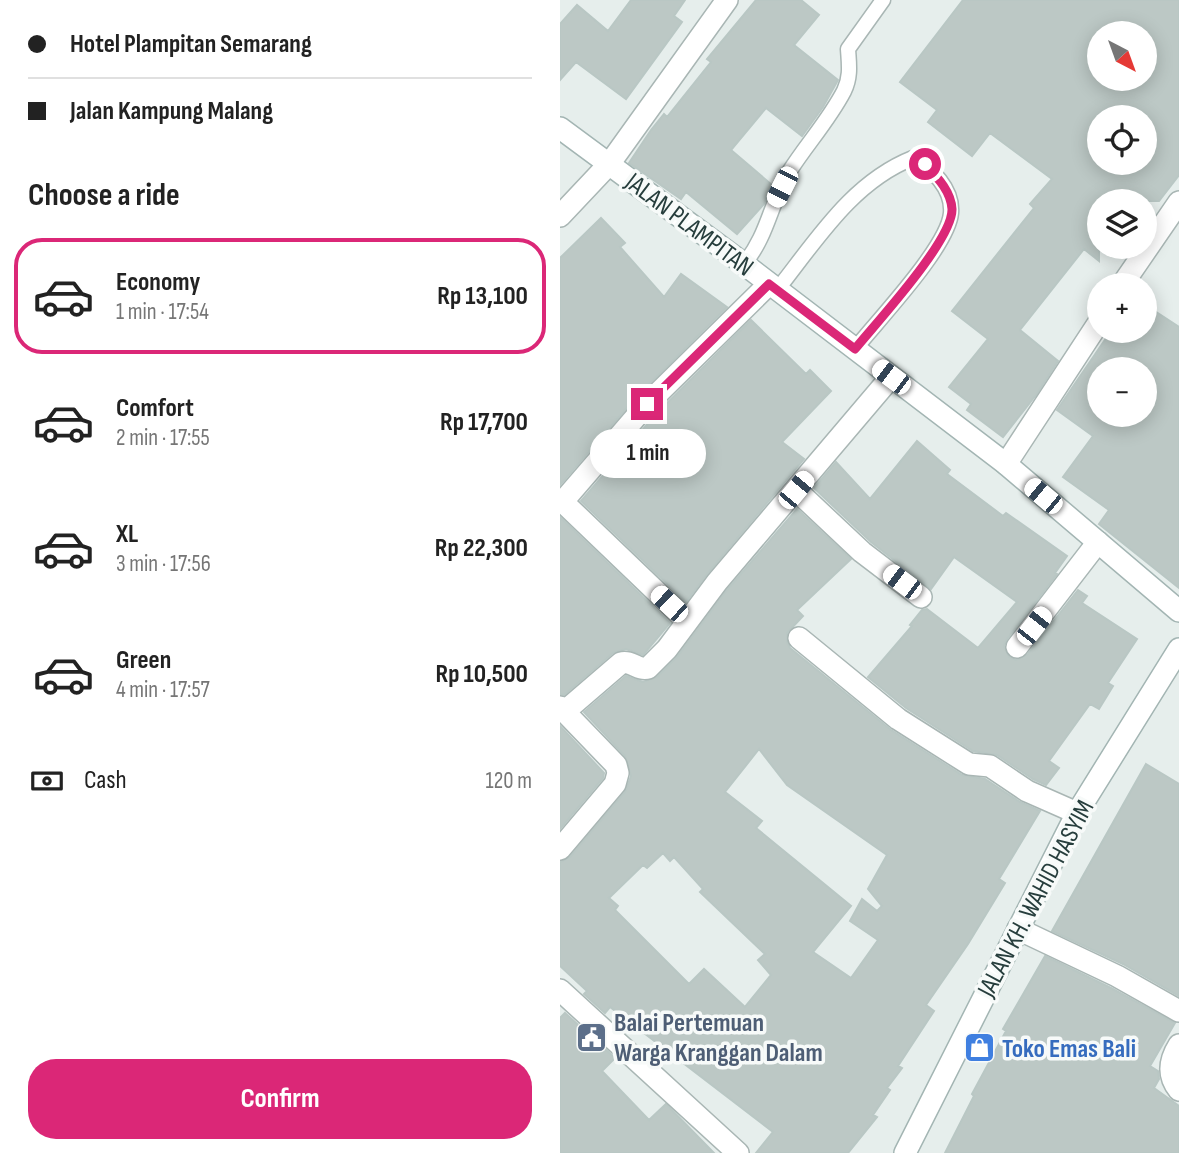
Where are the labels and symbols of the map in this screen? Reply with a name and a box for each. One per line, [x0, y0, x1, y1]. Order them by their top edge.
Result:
north arrow [1087, 21, 1157, 91]
route start [909, 148, 941, 180]
car [764, 164, 801, 210]
street label: JALAN PLAMPITAN [618, 166, 759, 283]
car [868, 356, 915, 398]
route end [631, 388, 663, 420]
callout: 1 min [589, 428, 705, 478]
car [775, 467, 818, 513]
car [1021, 474, 1066, 518]
car [879, 561, 926, 603]
car [647, 582, 692, 626]
car [1013, 603, 1056, 649]
street label: JALAN KH. WAHID HASYIM [971, 795, 1101, 1003]
place label: Balai Pertemuan Warga Kranggan Dalam [614, 1008, 823, 1069]
public building icon: Balai Pertemuan Warga Kranggan Dalam [574, 1020, 608, 1054]
shop icon: Toko Emas Bali [962, 1031, 996, 1065]
place label: Toko Emas Bali [1002, 1034, 1136, 1065]

